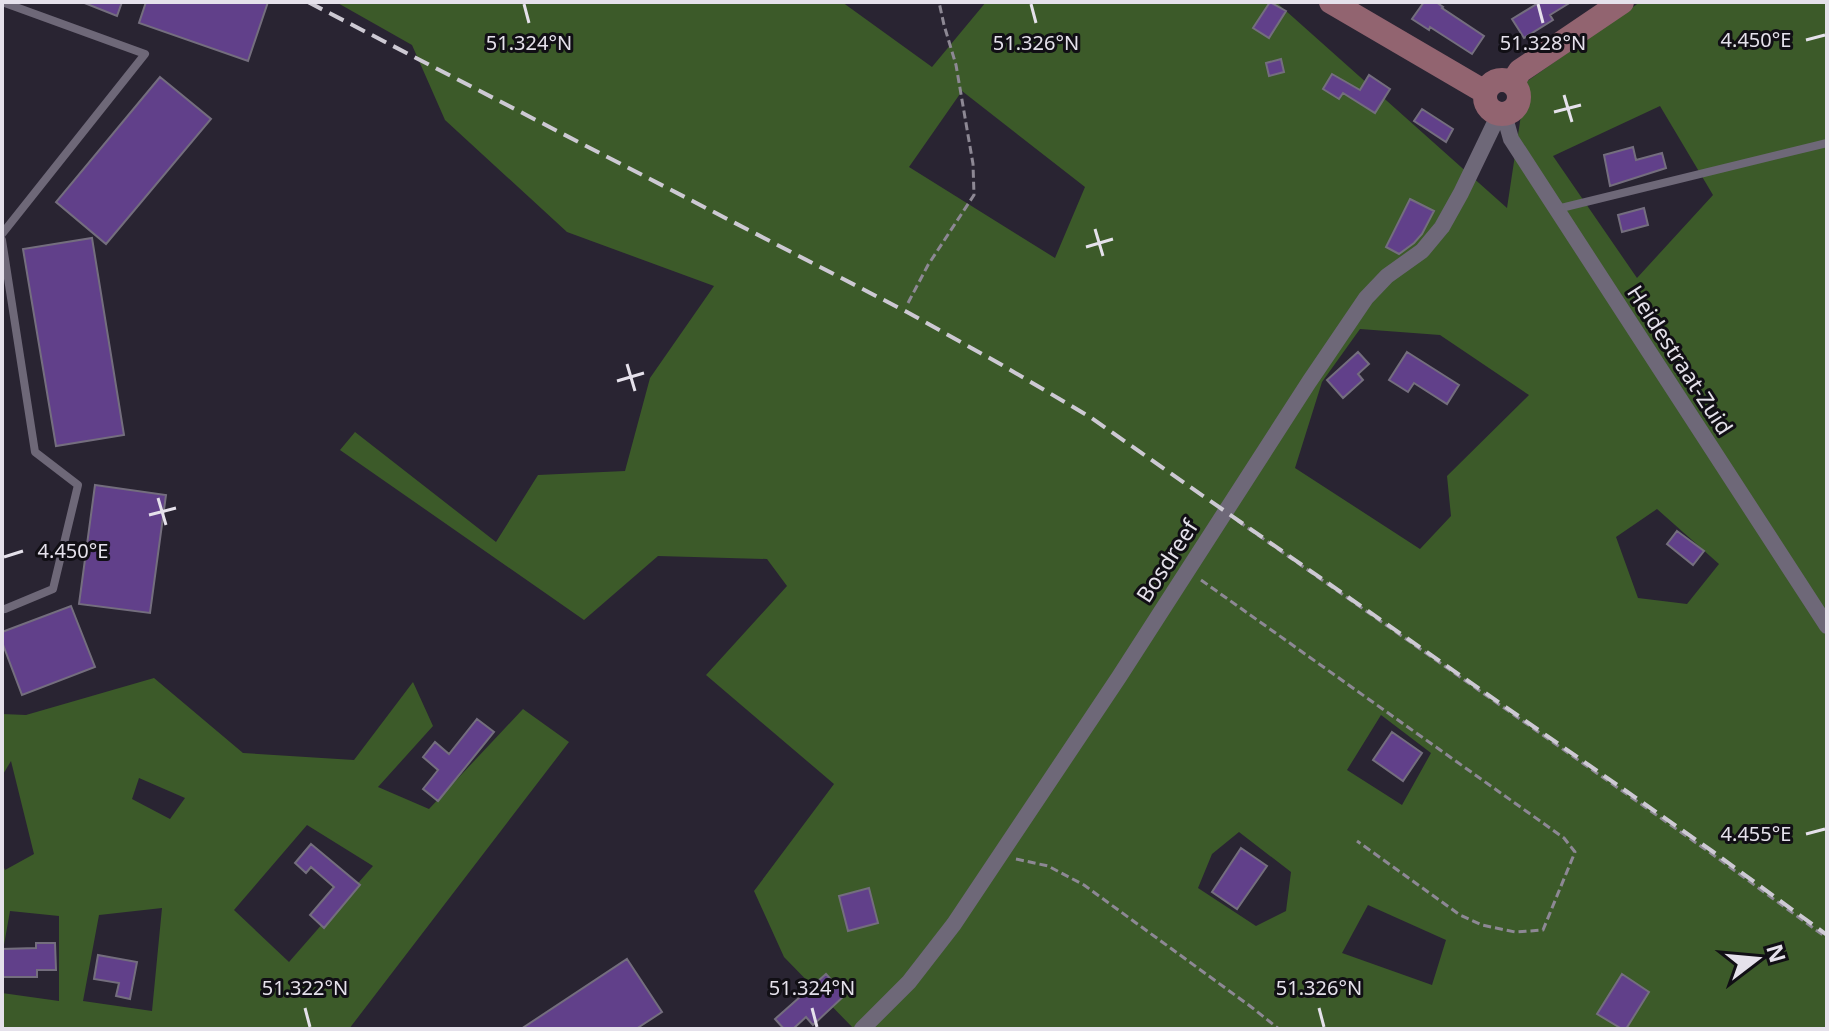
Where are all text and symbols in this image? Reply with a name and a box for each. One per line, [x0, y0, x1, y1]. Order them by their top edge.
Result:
text: 4.450°E [1721, 26, 1791, 53]
text: 51.324°N [486, 29, 572, 56]
text: 51.326°N [993, 29, 1079, 56]
text: 51.328°N [1500, 29, 1586, 56]
street label: Heidestraat-Zuid [1621, 279, 1740, 440]
street label: Bosdreef [1128, 512, 1205, 608]
text: 4.450°E [38, 537, 108, 564]
text: 4.455°E [1721, 820, 1791, 847]
north arrow [1717, 919, 1797, 999]
text: N [1760, 940, 1794, 966]
text: 51.322°N [262, 974, 348, 1001]
text: 51.324°N [769, 974, 855, 1001]
text: 51.326°N [1276, 974, 1362, 1001]

